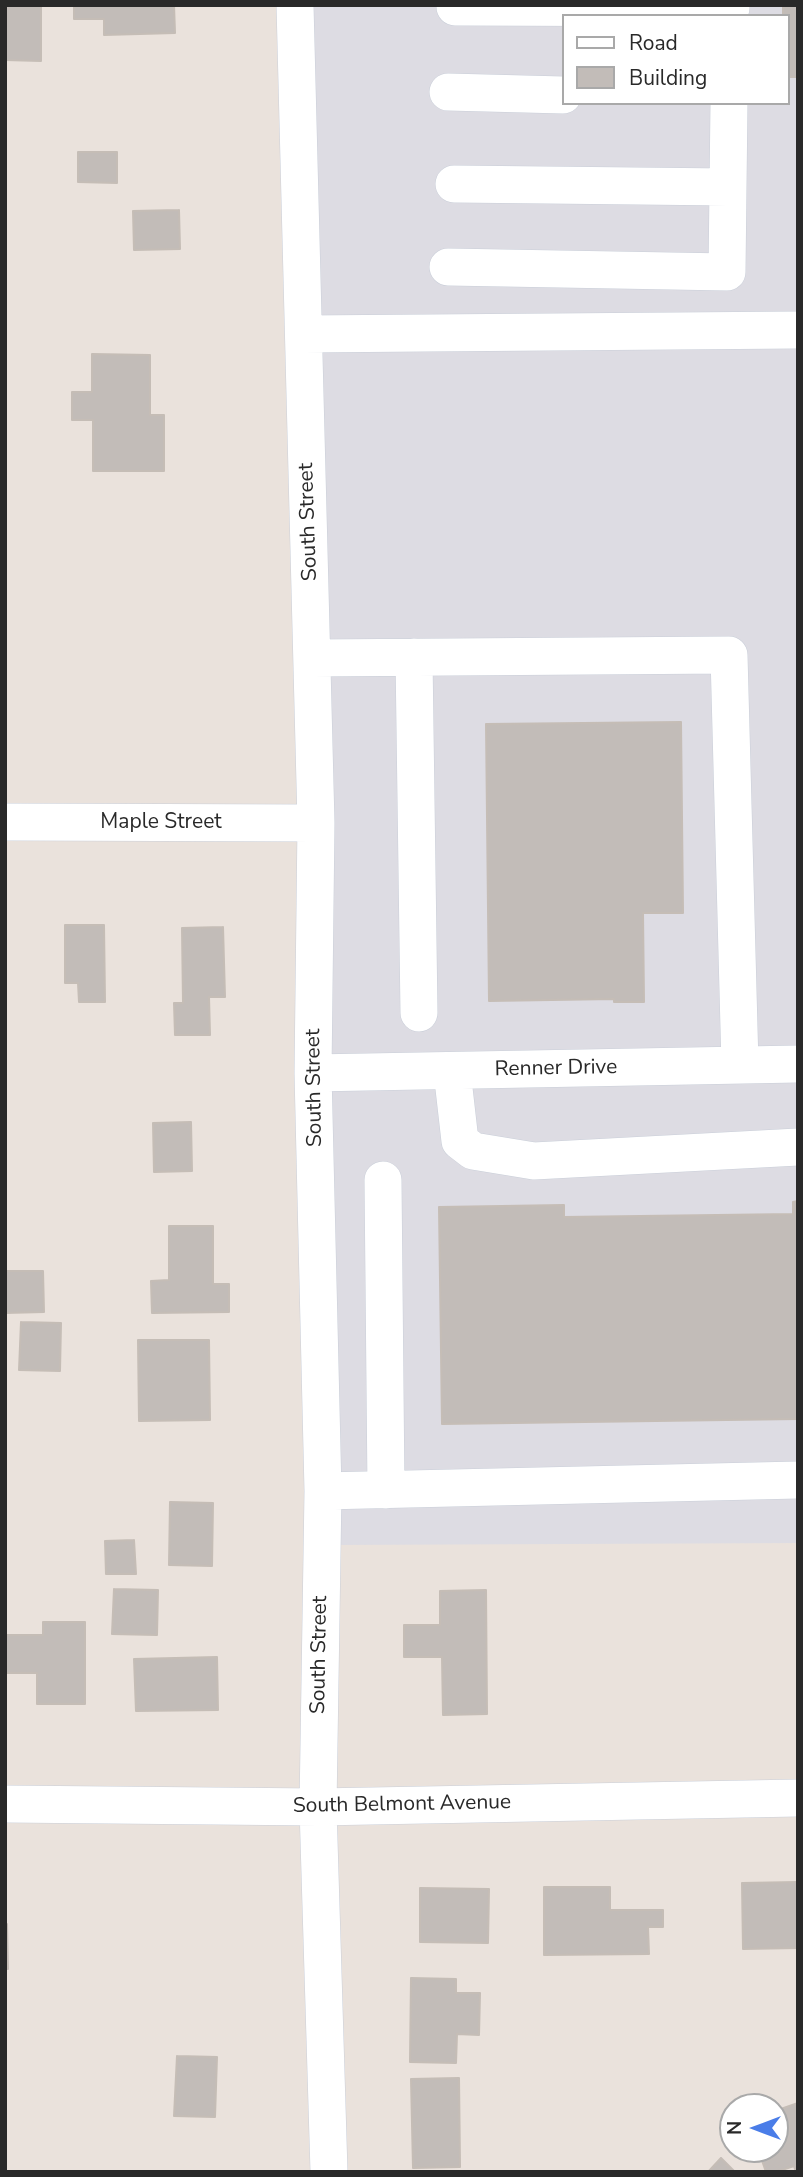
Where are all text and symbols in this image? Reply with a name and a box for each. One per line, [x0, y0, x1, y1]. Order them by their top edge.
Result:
legend [562, 14, 789, 105]
text: Road [629, 29, 678, 57]
text: Building [629, 64, 707, 92]
street label: South Street [294, 462, 324, 582]
street label: Maple Street [100, 810, 222, 836]
street label: South Street [301, 1029, 329, 1147]
street label: Renner Drive [494, 1055, 618, 1083]
street label: South Street [306, 1596, 334, 1714]
street label: South Belmont Avenue [293, 1790, 511, 1820]
north arrow [719, 2093, 789, 2163]
text: N [722, 2121, 748, 2135]

